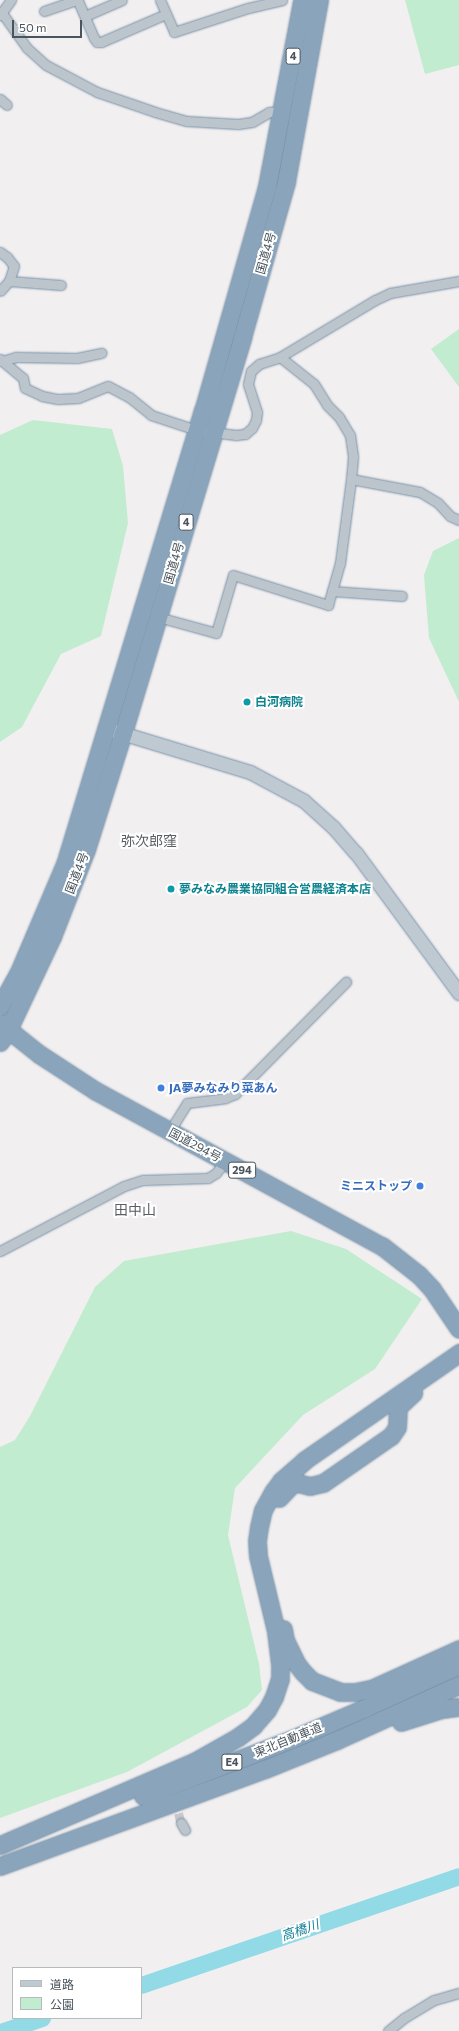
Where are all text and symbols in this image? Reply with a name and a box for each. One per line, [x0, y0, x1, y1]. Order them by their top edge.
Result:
scale bar [14, 12, 84, 38]
text: 50 m [19, 20, 47, 34]
road number: 4 [285, 47, 301, 65]
street label: 国道4号 [253, 230, 279, 276]
road number: 4 [178, 513, 194, 531]
street label: 国道4号 [161, 540, 187, 586]
place label: 白河病院 [255, 695, 303, 709]
marker: 白河病院 [242, 697, 252, 707]
district label: 弥次郎窪 [121, 833, 177, 849]
street label: 国道4号 [63, 850, 91, 896]
place label: 夢みなみ農業協同組合営農経済本店 [179, 882, 371, 896]
marker: 夢みなみ農業協同組合営農経済本店 [166, 884, 176, 894]
place label: JA夢みなみり菜あん [169, 1081, 277, 1095]
marker: JA夢みなみり菜あん [156, 1083, 166, 1093]
street label: 国道294号 [166, 1125, 224, 1165]
road number: 294 [228, 1161, 256, 1179]
place label: ミニストップ [340, 1179, 412, 1193]
marker: ミニストップ [415, 1181, 425, 1191]
district label: 田中山 [114, 1202, 156, 1218]
street label: 東北自動車道 [252, 1720, 324, 1760]
road number: E4 [221, 1753, 243, 1771]
water label: 高橋川 [279, 1916, 321, 1944]
legend [12, 1967, 142, 2019]
text: 道路 [50, 1977, 74, 1991]
text: 公園 [50, 1997, 74, 2011]

